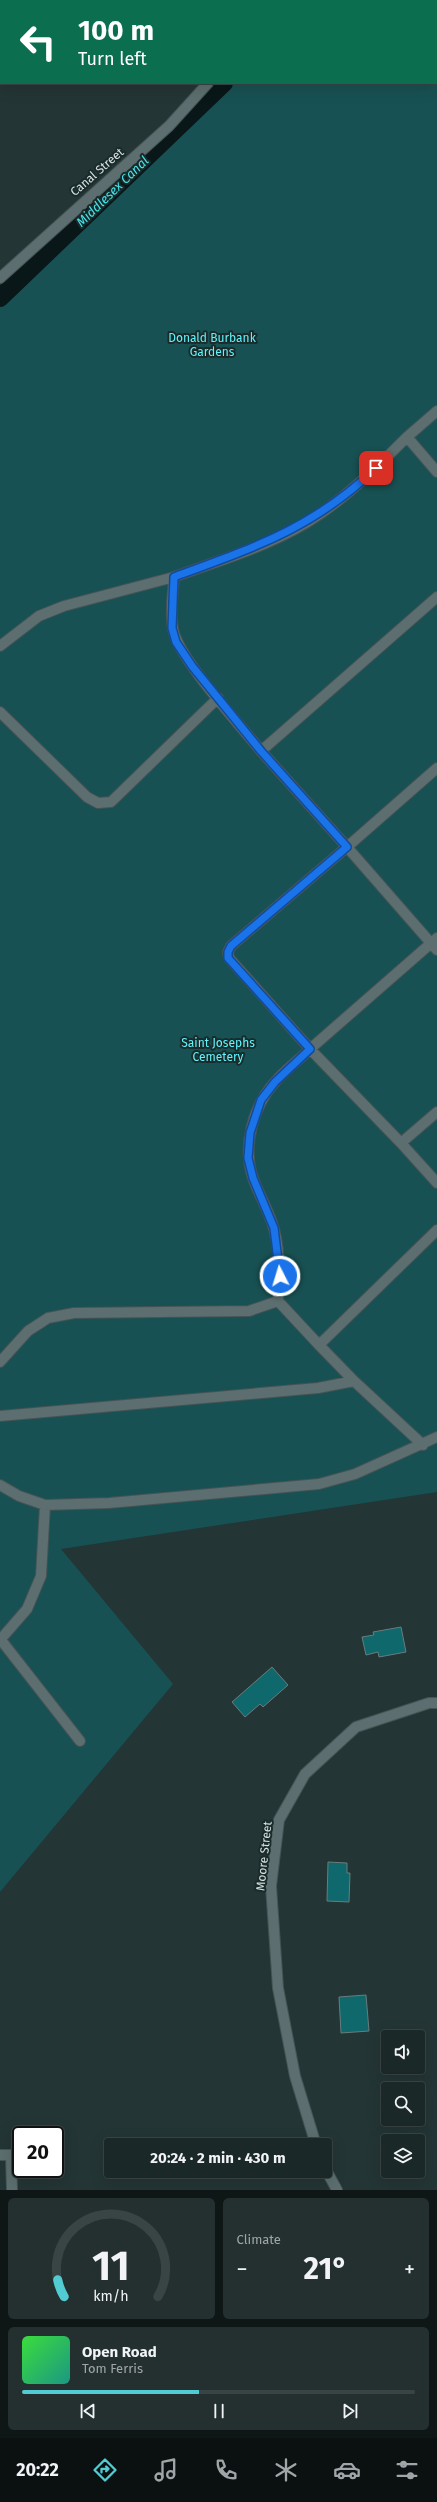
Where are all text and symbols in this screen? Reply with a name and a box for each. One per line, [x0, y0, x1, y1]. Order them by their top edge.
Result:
text: 100 m [78, 14, 154, 47]
icon: left [12, 16, 64, 68]
text: Turn left [78, 48, 147, 70]
street label: Canal Street [68, 145, 127, 199]
water label: Middlesex Canal [73, 153, 152, 230]
park label: Donald Burbank Gardens [168, 331, 257, 359]
pin [359, 451, 393, 485]
icon: arrive [365, 457, 387, 479]
park label: Saint Josephs Cemetery [181, 1036, 255, 1064]
position arrow [259, 1255, 301, 1297]
street label: Moore Street [253, 1820, 275, 1891]
map controls [381, 2030, 425, 2178]
button: sound [381, 2030, 425, 2074]
button: search [381, 2082, 425, 2126]
speed limit sign: 20 [12, 2126, 64, 2178]
button: layers [381, 2134, 425, 2178]
text: 20:24 · 2 min · 430 m [150, 2149, 286, 2167]
text: Climate [237, 2232, 281, 2247]
text: 11 [92, 2240, 130, 2290]
text: 21° [304, 2251, 348, 2287]
text: − [237, 2256, 248, 2283]
text: + [404, 2256, 415, 2283]
text: km/h [94, 2287, 129, 2304]
text: Open Road [82, 2343, 157, 2361]
text: Tom Ferris [82, 2361, 143, 2376]
icon: previous [77, 2400, 99, 2422]
icon: pause [208, 2400, 230, 2422]
icon: next [339, 2400, 361, 2422]
icon: directions [91, 2456, 119, 2484]
icon: music [152, 2456, 180, 2484]
icon: phone [212, 2456, 240, 2484]
icon: climate [272, 2456, 300, 2484]
icon: car [333, 2456, 361, 2484]
icon: filters [393, 2456, 421, 2484]
text: 20:22 [16, 2459, 59, 2481]

